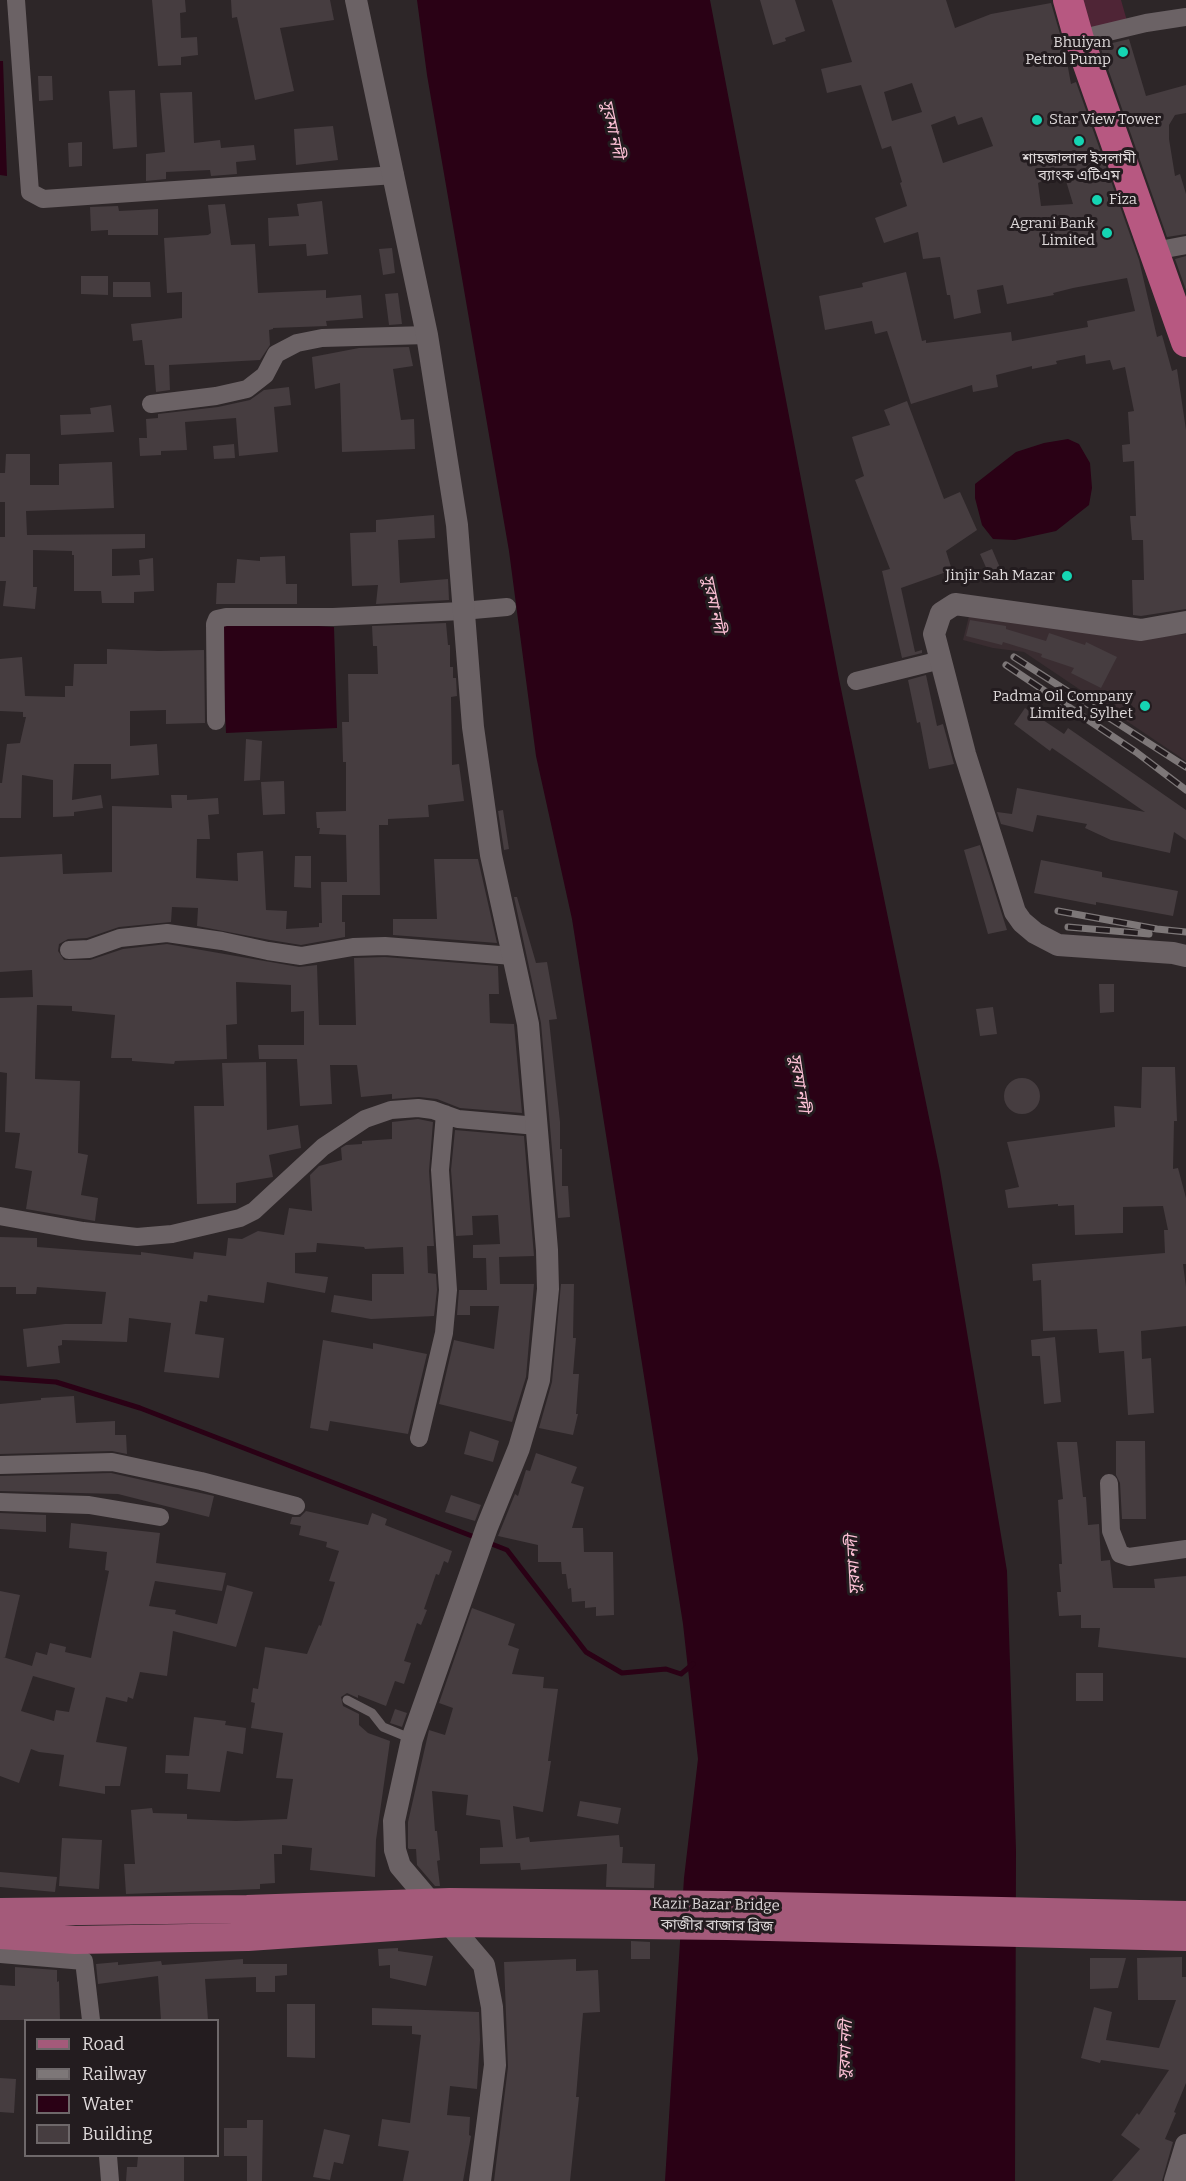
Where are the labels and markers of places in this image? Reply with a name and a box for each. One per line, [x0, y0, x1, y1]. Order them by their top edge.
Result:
place label: Bhuiyan Petrol Pump [1025, 34, 1111, 69]
marker: Bhuiyan Petrol Pump [1116, 45, 1130, 59]
place label: Star View Tower [1049, 111, 1161, 129]
marker: Star View Tower [1030, 113, 1044, 127]
marker: শাহজালাল ইসলামী ব্যাংক এটিএম [1072, 134, 1086, 148]
place label: শাহজালাল ইসলামী ব্যাংক এটিএম [1022, 150, 1136, 185]
place label: Fiza [1109, 191, 1137, 209]
marker: Fiza [1090, 193, 1104, 207]
place label: Agrani Bank Limited [1010, 215, 1095, 250]
marker: Agrani Bank Limited [1100, 226, 1114, 240]
place label: Jinjir Sah Mazar [945, 567, 1055, 585]
marker: Jinjir Sah Mazar [1060, 569, 1074, 583]
place label: Padma Oil Company Limited, Sylhet [993, 688, 1133, 723]
marker: Padma Oil Company Limited, Sylhet [1138, 699, 1152, 713]

